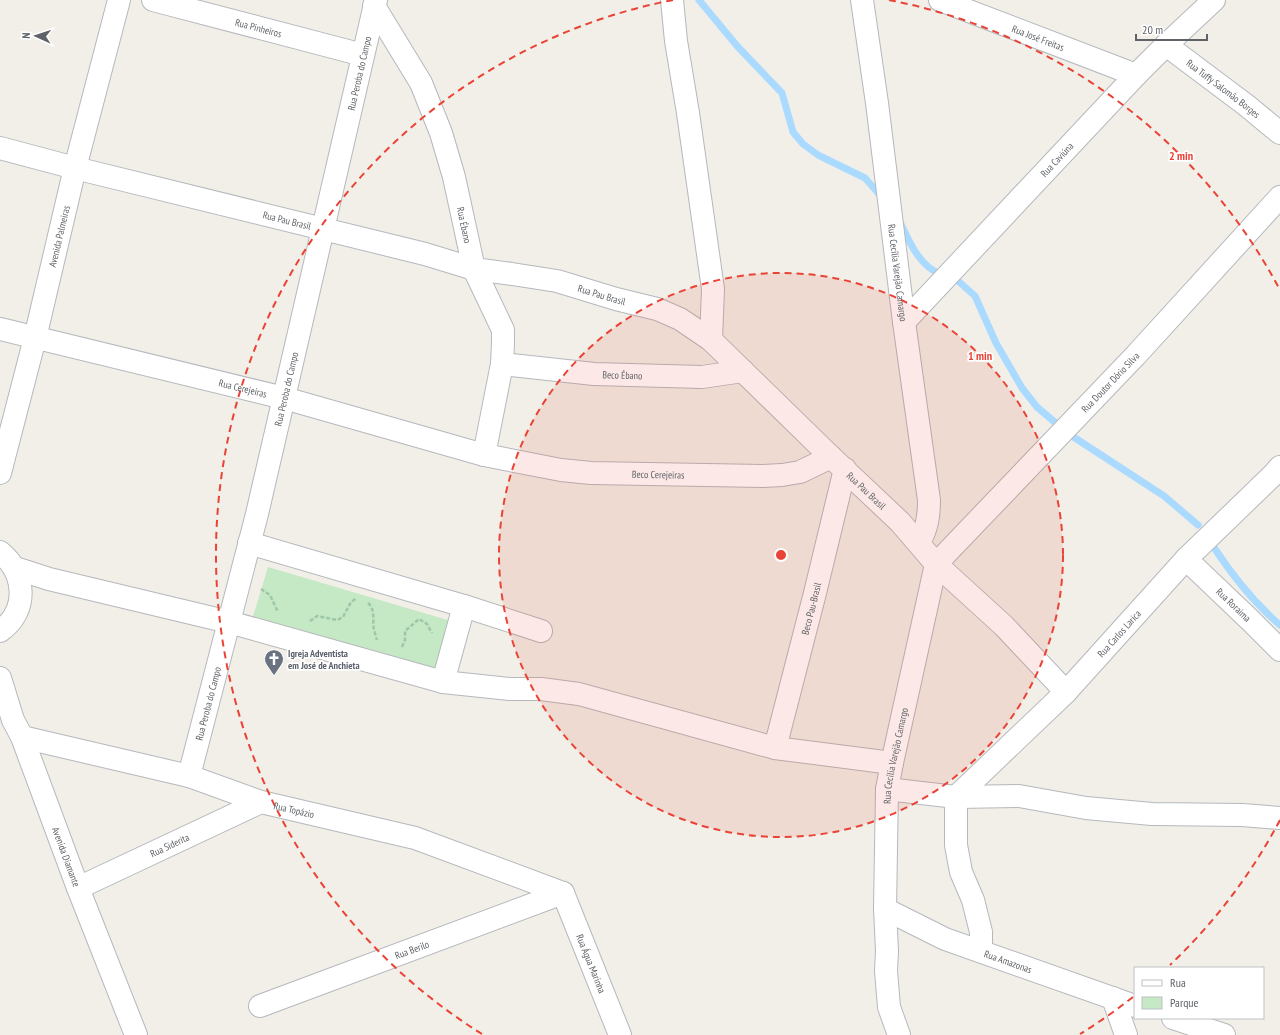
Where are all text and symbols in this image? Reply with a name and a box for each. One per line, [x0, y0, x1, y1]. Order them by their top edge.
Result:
street label: Rua Pinheiros [234, 15, 284, 40]
north arrow [16, 16, 56, 56]
scale bar [1136, 16, 1207, 42]
street label: Rua José Freitas [1010, 22, 1067, 54]
text: 20 m [1142, 22, 1163, 37]
text: N [19, 32, 33, 39]
street label: Rua Peroba do Campo [344, 35, 374, 112]
street label: Rua Tuffy Salomão Borges [1184, 56, 1263, 121]
street label: Rua Caviúna [1037, 140, 1076, 179]
text: 2 min [1169, 148, 1193, 163]
street label: Avenida Palmeiras [45, 203, 73, 268]
street label: Rua Ébano [454, 206, 475, 244]
street label: Rua Pau Brasil [262, 208, 313, 232]
street label: Rua Cecília Varejão Camargo [885, 223, 910, 322]
street label: Rua Pau Brasil [576, 281, 628, 308]
text: 1 min [968, 348, 992, 363]
street label: Rua Doutor Dório Silva [1078, 349, 1142, 415]
street label: Rua Peroba do Campo [271, 351, 301, 427]
street label: Beco Ébano [602, 368, 643, 382]
street label: Rua Cerejeiras [217, 376, 269, 400]
street label: Beco Cerejeiras [632, 467, 685, 481]
street label: Rua Pau Brasil [844, 469, 889, 513]
centre of rings [774, 548, 788, 562]
street label: Beco Pau-Brasil [798, 580, 824, 636]
street label: Rua Roraima [1214, 585, 1254, 624]
street label: Rua Carlos Larica [1094, 607, 1144, 660]
place label: Igreja Adventista em José de Anchieta [288, 647, 360, 672]
church icon: Igreja Adventista em José de Anchieta [263, 648, 285, 676]
street label: Rua Peroba do Campo [192, 665, 224, 742]
street label: Rua Cecília Varejão Camargo [880, 706, 911, 804]
street label: Rua Topázio [272, 799, 316, 821]
street label: Avenida Diamante [49, 825, 83, 888]
street label: Rua Siderita [148, 830, 191, 860]
street label: Rua Água Marinha [574, 932, 609, 995]
street label: Rua Berilo [393, 937, 431, 962]
street label: Rua Amazonas [982, 947, 1034, 976]
legend [1134, 967, 1264, 1019]
text: Rua [1170, 975, 1186, 990]
text: Parque [1170, 995, 1199, 1010]

